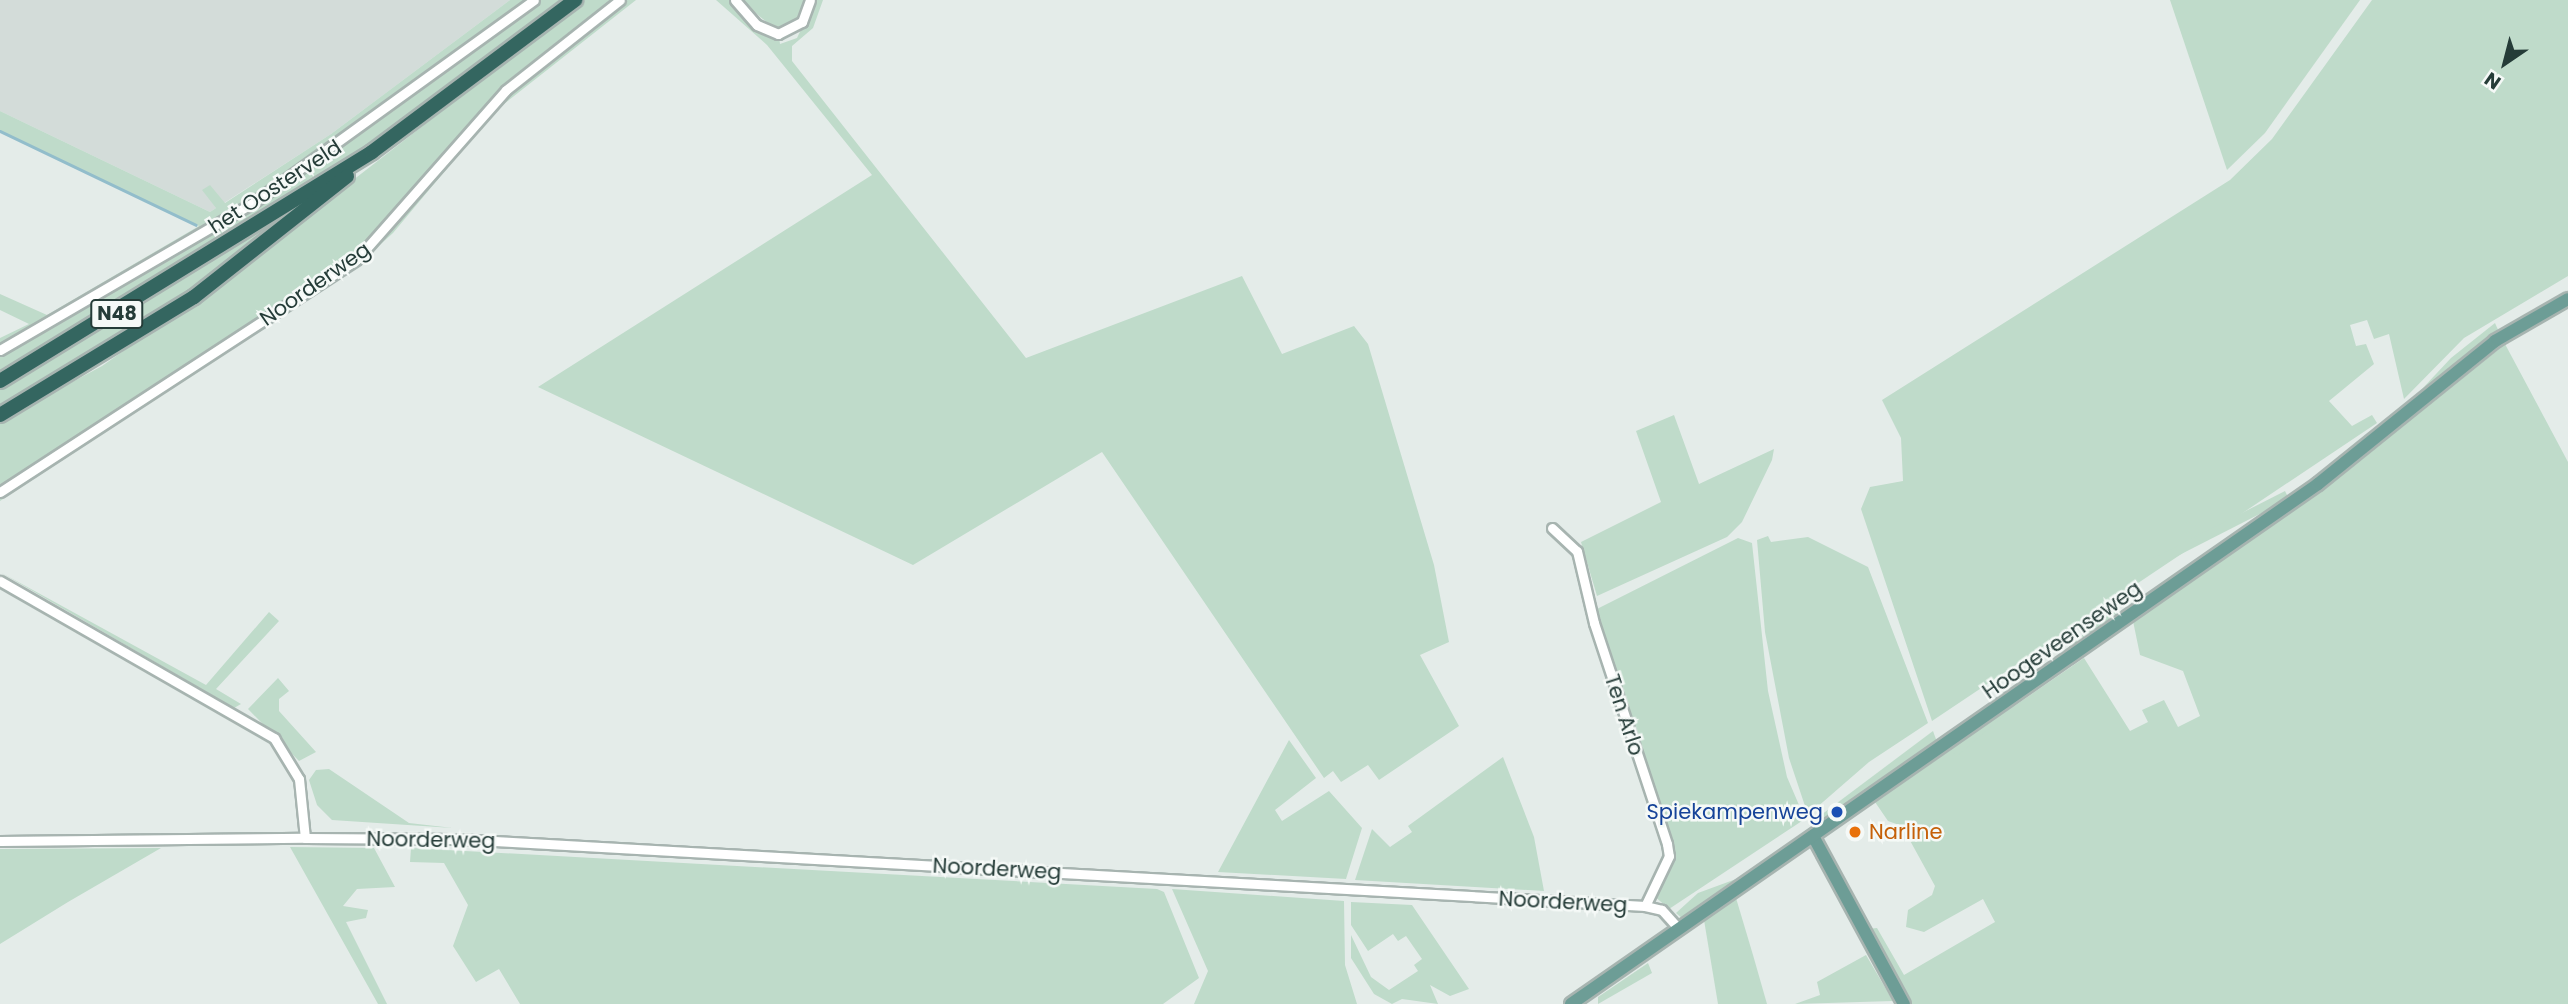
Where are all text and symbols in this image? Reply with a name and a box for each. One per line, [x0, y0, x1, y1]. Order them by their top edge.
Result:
north arrow [2470, 28, 2540, 98]
text: N [2479, 65, 2506, 96]
street label: het Oosterveld [204, 135, 346, 239]
street label: Noorderweg [255, 237, 375, 331]
road number: N48 [89, 298, 145, 330]
street label: Hoogeveenseweg [1978, 576, 2146, 704]
street label: Ten Arlo [1599, 671, 1649, 759]
place label: Spiekampenweg [1647, 799, 1823, 825]
marker: Spiekampenweg [1829, 804, 1845, 820]
place label: Narline [1869, 819, 1943, 845]
marker: Narline [1847, 824, 1863, 840]
street label: Noorderweg [366, 826, 496, 854]
street label: Noorderweg [932, 853, 1062, 885]
street label: Noorderweg [1498, 886, 1628, 918]

